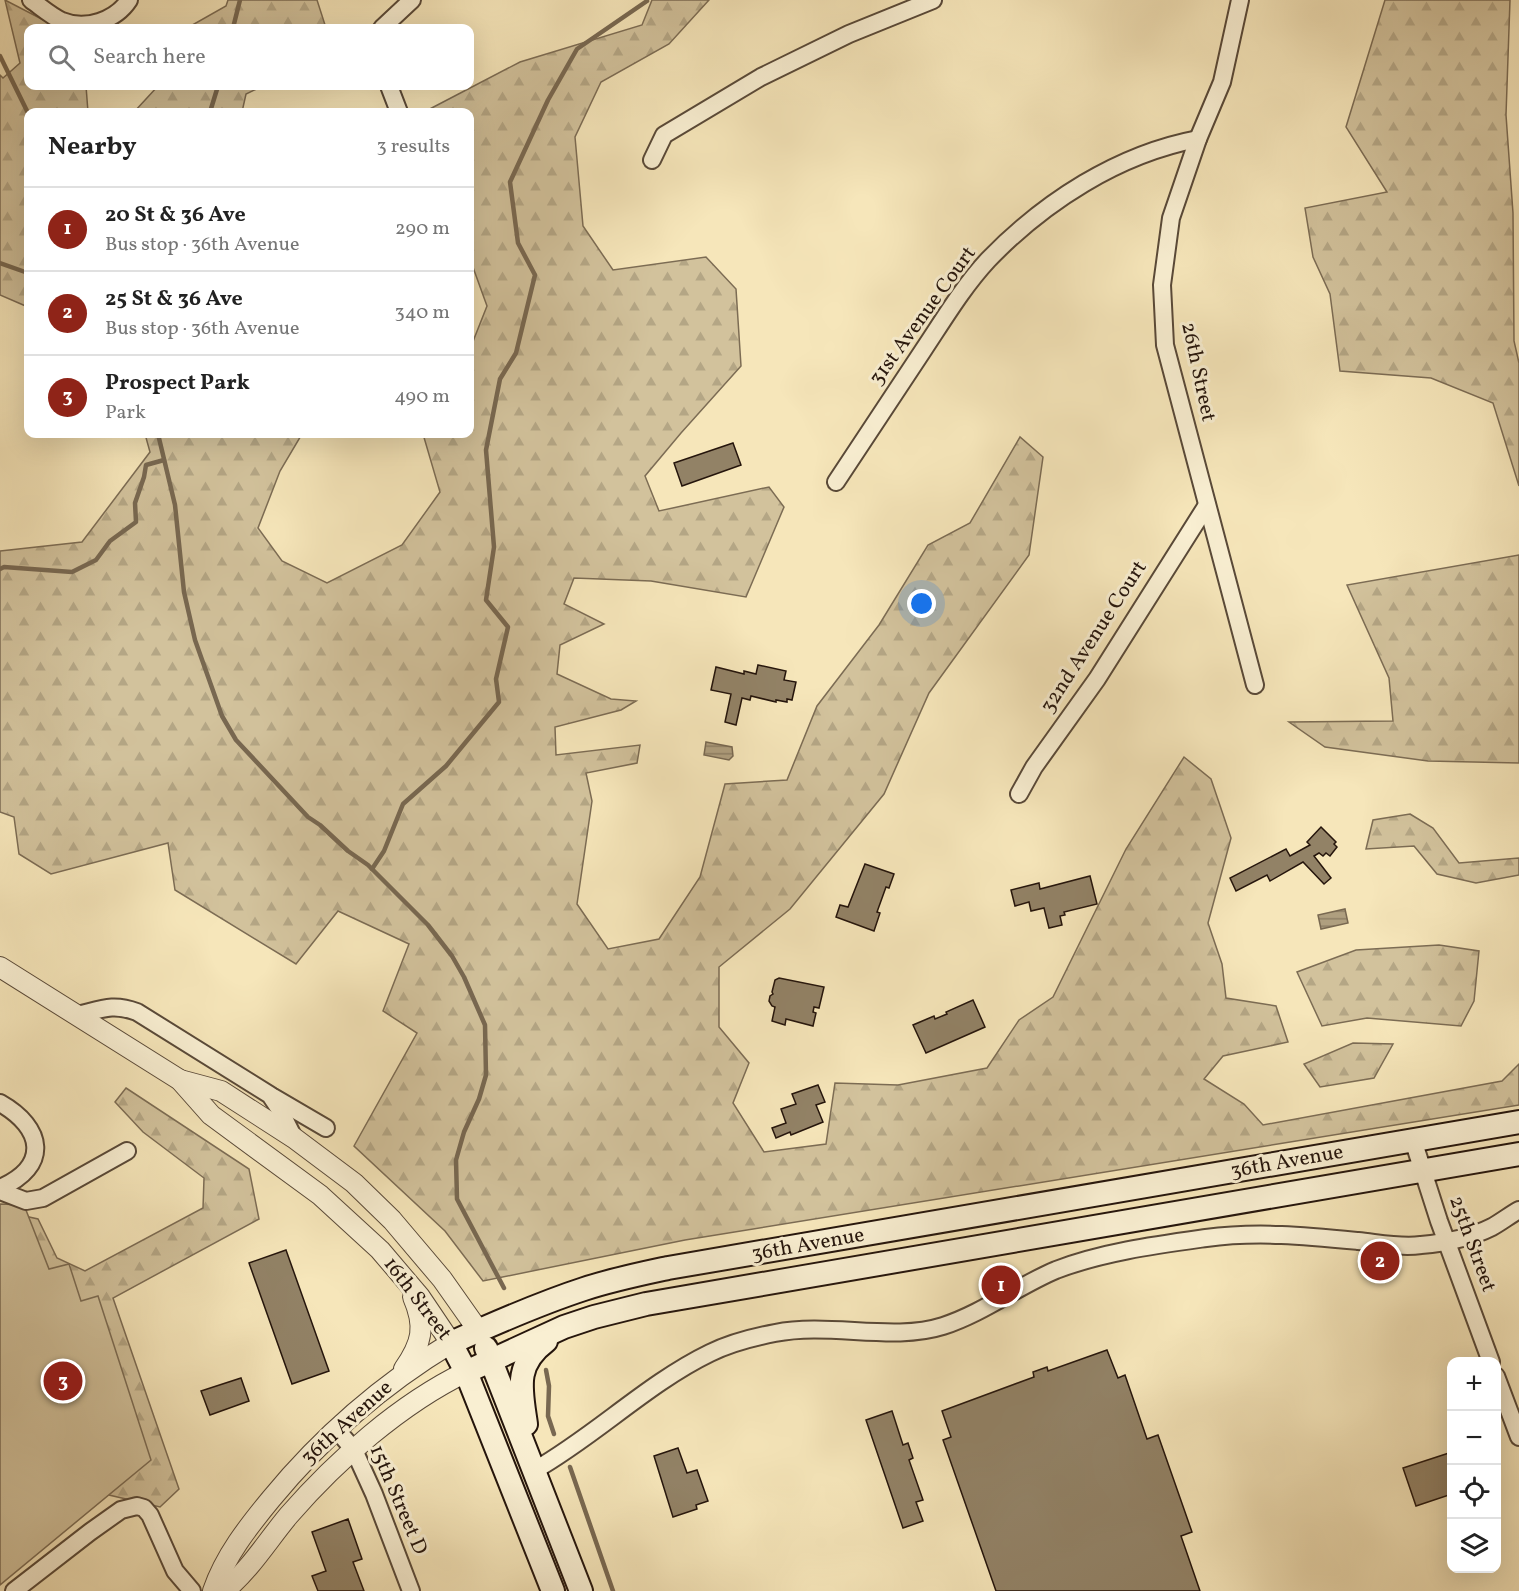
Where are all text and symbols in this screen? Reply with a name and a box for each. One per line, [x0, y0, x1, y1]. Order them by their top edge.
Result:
search box [24, 24, 474, 90]
icon: search [45, 41, 78, 74]
text: Search here [93, 42, 206, 73]
text: Nearby [48, 129, 137, 165]
text: 3 results [376, 133, 450, 161]
text: 20 St & 36 Ave [105, 200, 246, 231]
text: 1 [63, 215, 72, 243]
text: 290 m [395, 215, 450, 243]
text: Bus stop · 36th Avenue [105, 231, 299, 259]
street label: 31st Avenue Court [863, 241, 983, 391]
text: 25 St & 36 Ave [105, 284, 243, 315]
text: 2 [62, 299, 73, 327]
text: 340 m [394, 299, 450, 327]
text: Bus stop · 36th Avenue [105, 315, 299, 343]
street label: 26th Street [1173, 320, 1223, 424]
text: Prospect Park [105, 368, 250, 399]
text: 3 [62, 383, 73, 411]
text: 490 m [394, 383, 450, 411]
text: Park [105, 399, 146, 427]
street label: 32nd Avenue Court [1034, 555, 1154, 719]
your location [907, 589, 936, 618]
street label: 36th Avenue [1228, 1138, 1346, 1186]
street label: 25th Street [1441, 1192, 1503, 1296]
street label: 36th Avenue [749, 1221, 867, 1269]
pin: 2 [1360, 1238, 1400, 1284]
street label: 16th Street [376, 1251, 458, 1347]
pin: 1 [982, 1262, 1020, 1308]
map controls [1447, 1357, 1501, 1573]
button: + [1447, 1357, 1501, 1411]
pin: 3 [44, 1358, 82, 1404]
street label: 36th Avenue [295, 1374, 399, 1472]
button: − [1447, 1411, 1501, 1465]
street label: 15th Street D [362, 1441, 434, 1559]
button: locate [1447, 1465, 1501, 1519]
button: layers [1447, 1519, 1501, 1573]

